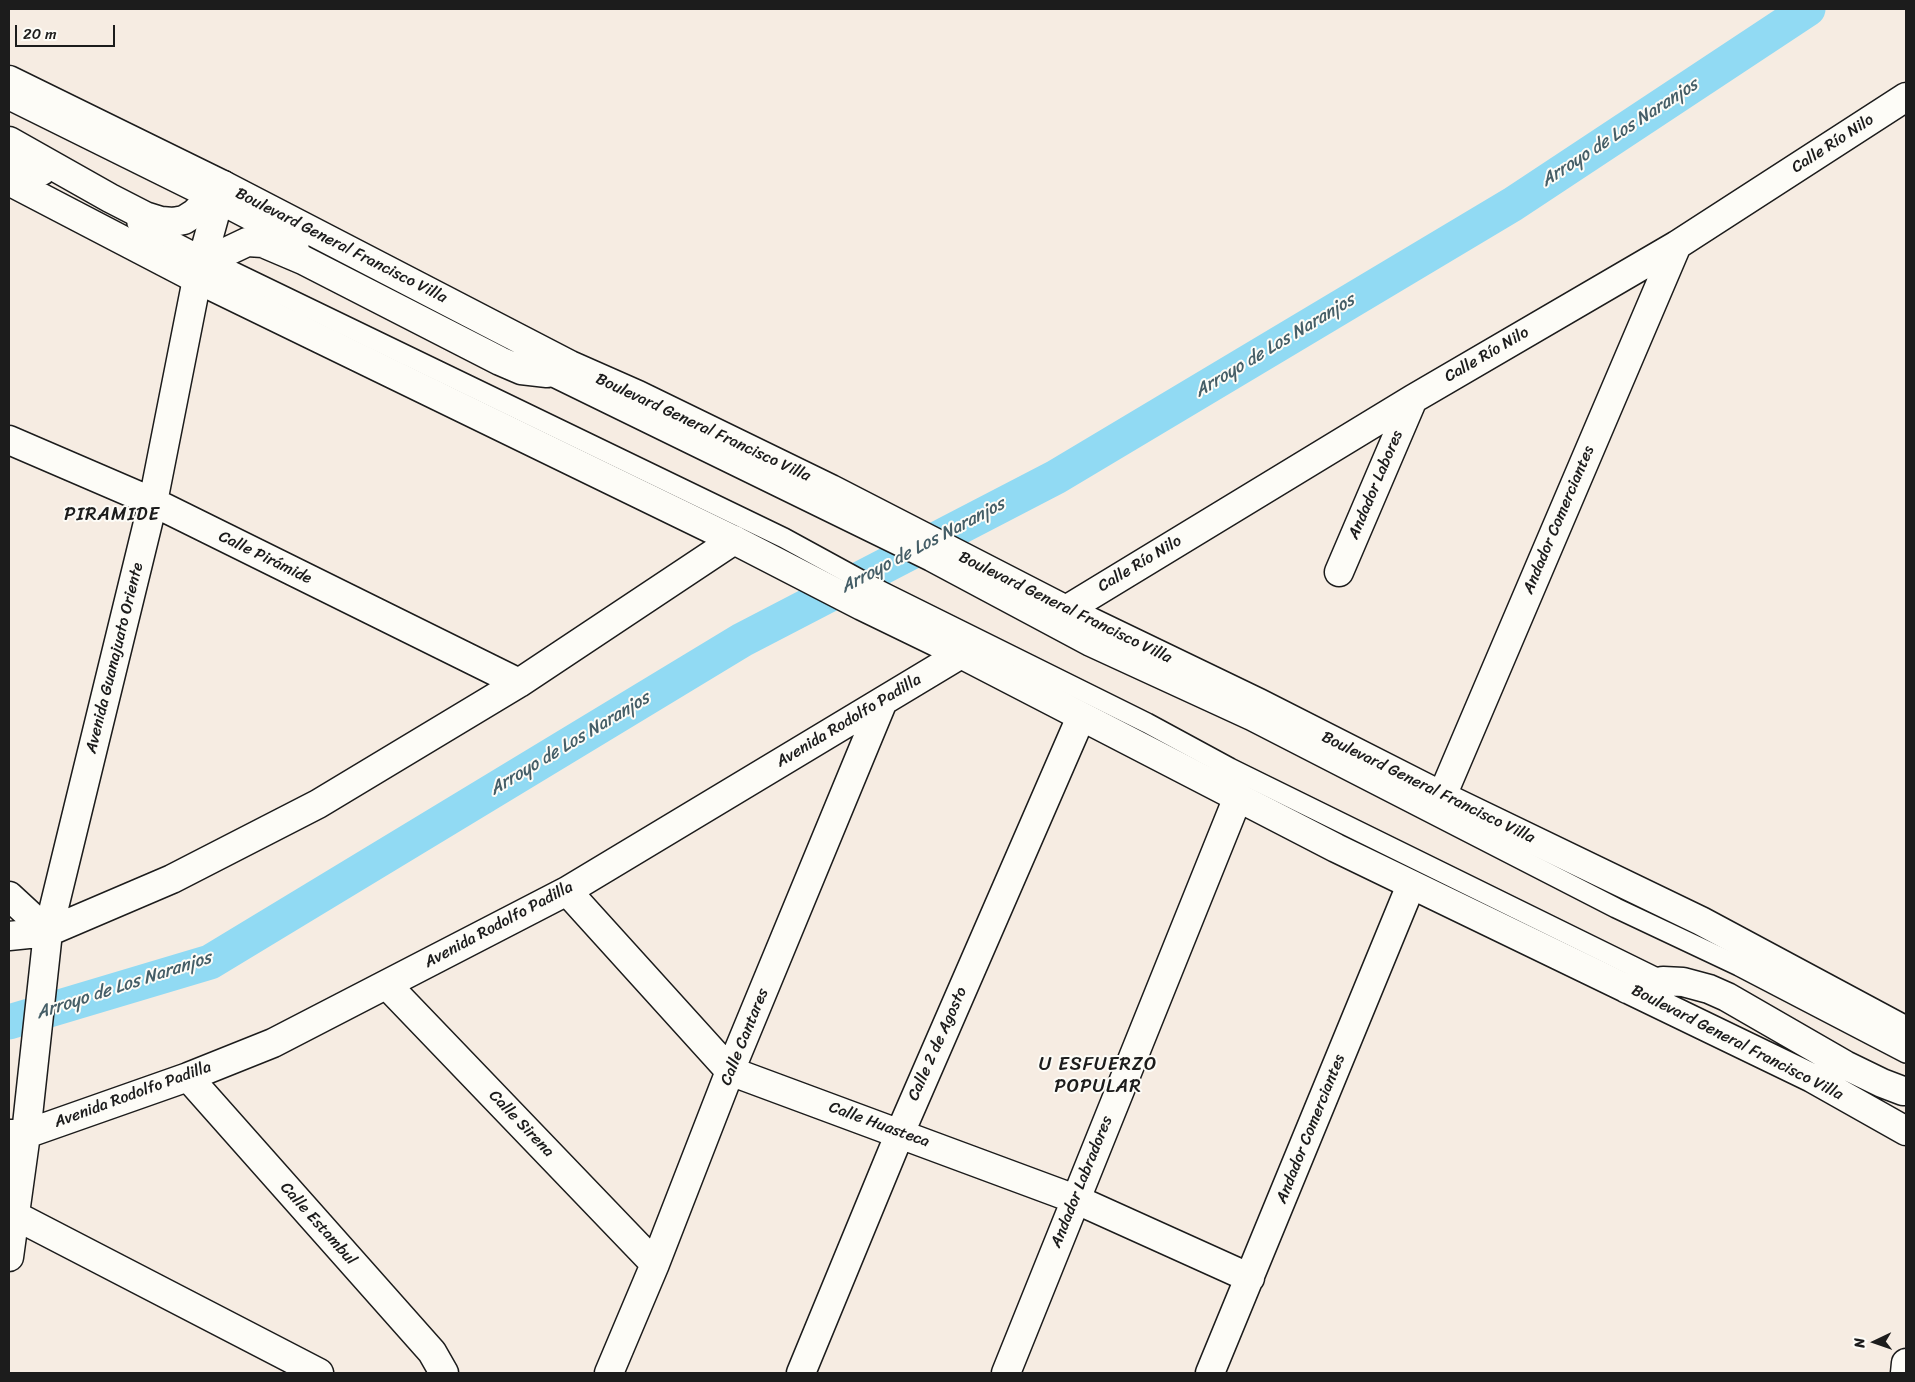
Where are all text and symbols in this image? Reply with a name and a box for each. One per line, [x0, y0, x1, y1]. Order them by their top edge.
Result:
scale bar [18, 15, 118, 47]
text: 20 m [23, 21, 57, 47]
water label: Arroyo de Los Naranjos [1538, 74, 1702, 192]
street label: Calle Río Nilo [1788, 110, 1878, 178]
street label: Boulevard General Francisco Villa [232, 184, 450, 308]
water label: Arroyo de Los Naranjos [1191, 290, 1359, 402]
street label: Calle Río Nilo [1441, 323, 1533, 387]
street label: Boulevard General Francisco Villa [593, 370, 813, 486]
street label: Andador Labores [1344, 428, 1408, 542]
street label: Andador Comerciantes [1519, 443, 1599, 597]
water label: Arroyo de Los Naranjos [837, 494, 1009, 598]
district label: PIRAMIDE [64, 504, 160, 526]
street label: Calle Pirámide [215, 527, 315, 589]
street label: Calle Río Nilo [1095, 532, 1185, 596]
street label: Boulevard General Francisco Villa [955, 548, 1175, 668]
street label: Avenida Guanajuato Oriente [82, 561, 148, 755]
street label: Avenida Rodolfo Padilla [773, 670, 925, 772]
water label: Arroyo de Los Naranjos [486, 688, 654, 800]
street label: Boulevard General Francisco Villa [1318, 728, 1538, 848]
street label: Avenida Rodolfo Padilla [421, 878, 577, 972]
water label: Arroyo de Los Naranjos [34, 948, 214, 1024]
street label: Boulevard General Francisco Villa [1628, 981, 1846, 1105]
street label: Calle 2 de Agosto [904, 984, 972, 1104]
street label: Calle Cantares [717, 986, 773, 1088]
street label: Andador Comerciantes [1272, 1052, 1350, 1206]
district label: U ESFUERZO POPULAR [1038, 1054, 1158, 1098]
street label: Avenida Rodolfo Padilla [52, 1058, 214, 1132]
street label: Calle Sirena [484, 1087, 558, 1161]
street label: Calle Huasteca [826, 1098, 932, 1152]
street label: Andador Labradores [1047, 1113, 1117, 1251]
street label: Calle Estambul [276, 1179, 360, 1269]
north arrow [1850, 1317, 1900, 1367]
text: N [1847, 1337, 1872, 1348]

